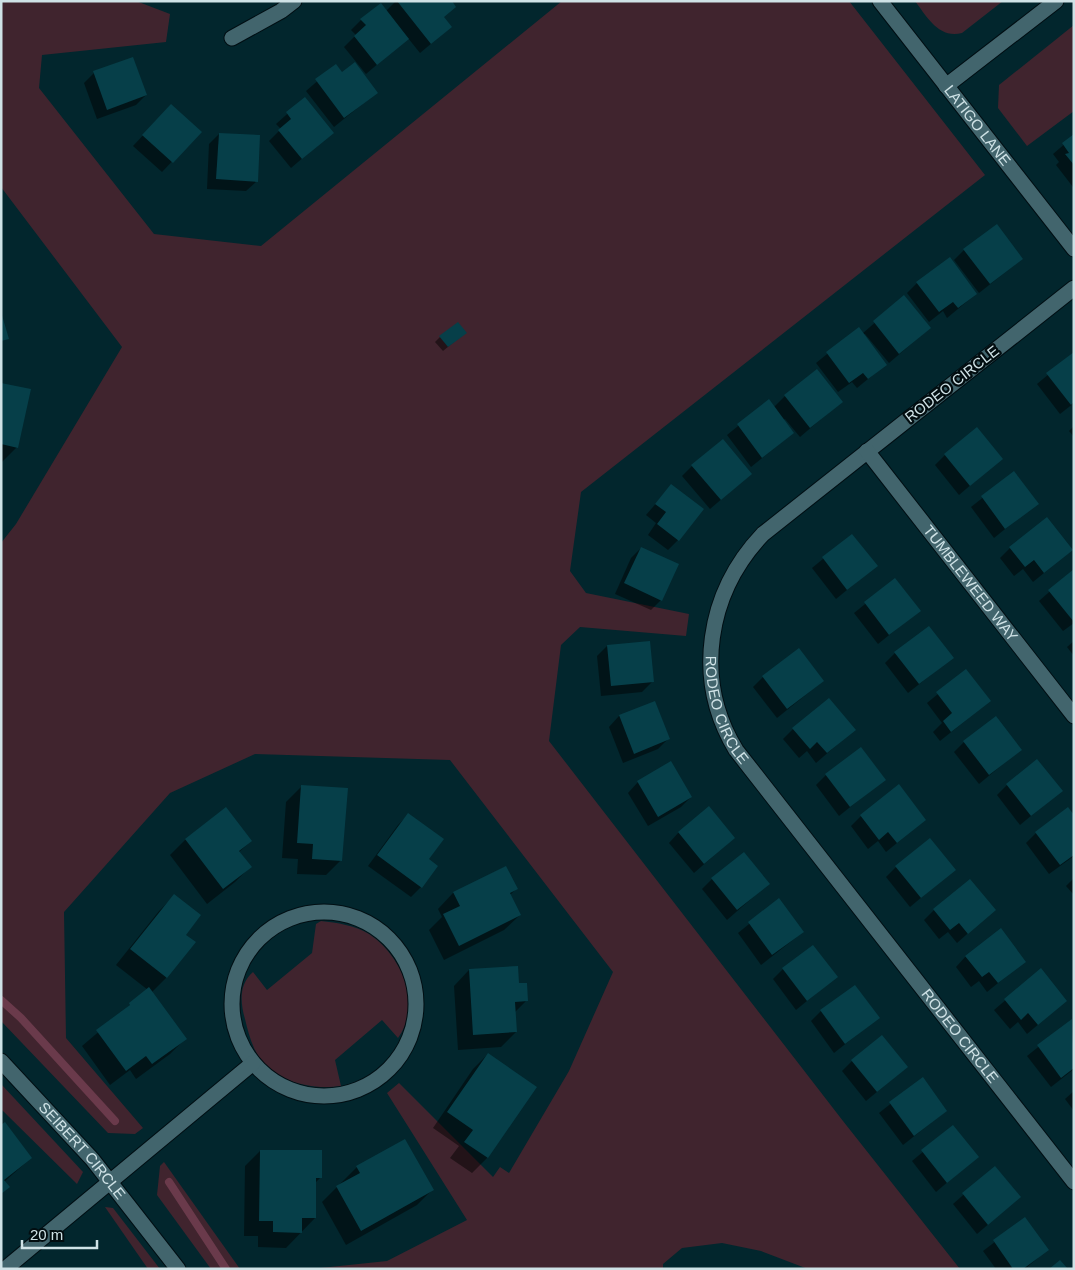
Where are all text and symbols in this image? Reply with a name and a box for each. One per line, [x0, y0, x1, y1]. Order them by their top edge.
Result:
street label: LATIGO LANE [941, 82, 1014, 169]
street label: RODEO CIRCLE [901, 342, 1002, 425]
street label: TUMBLEWEED WAY [920, 522, 1021, 645]
street label: RODEO CIRCLE [703, 656, 753, 767]
street label: RODEO CIRCLE [918, 985, 1002, 1086]
street label: SEIBERT CIRCLE [36, 1099, 129, 1202]
scale bar [22, 1218, 98, 1250]
text: 20 m [30, 1226, 63, 1243]

